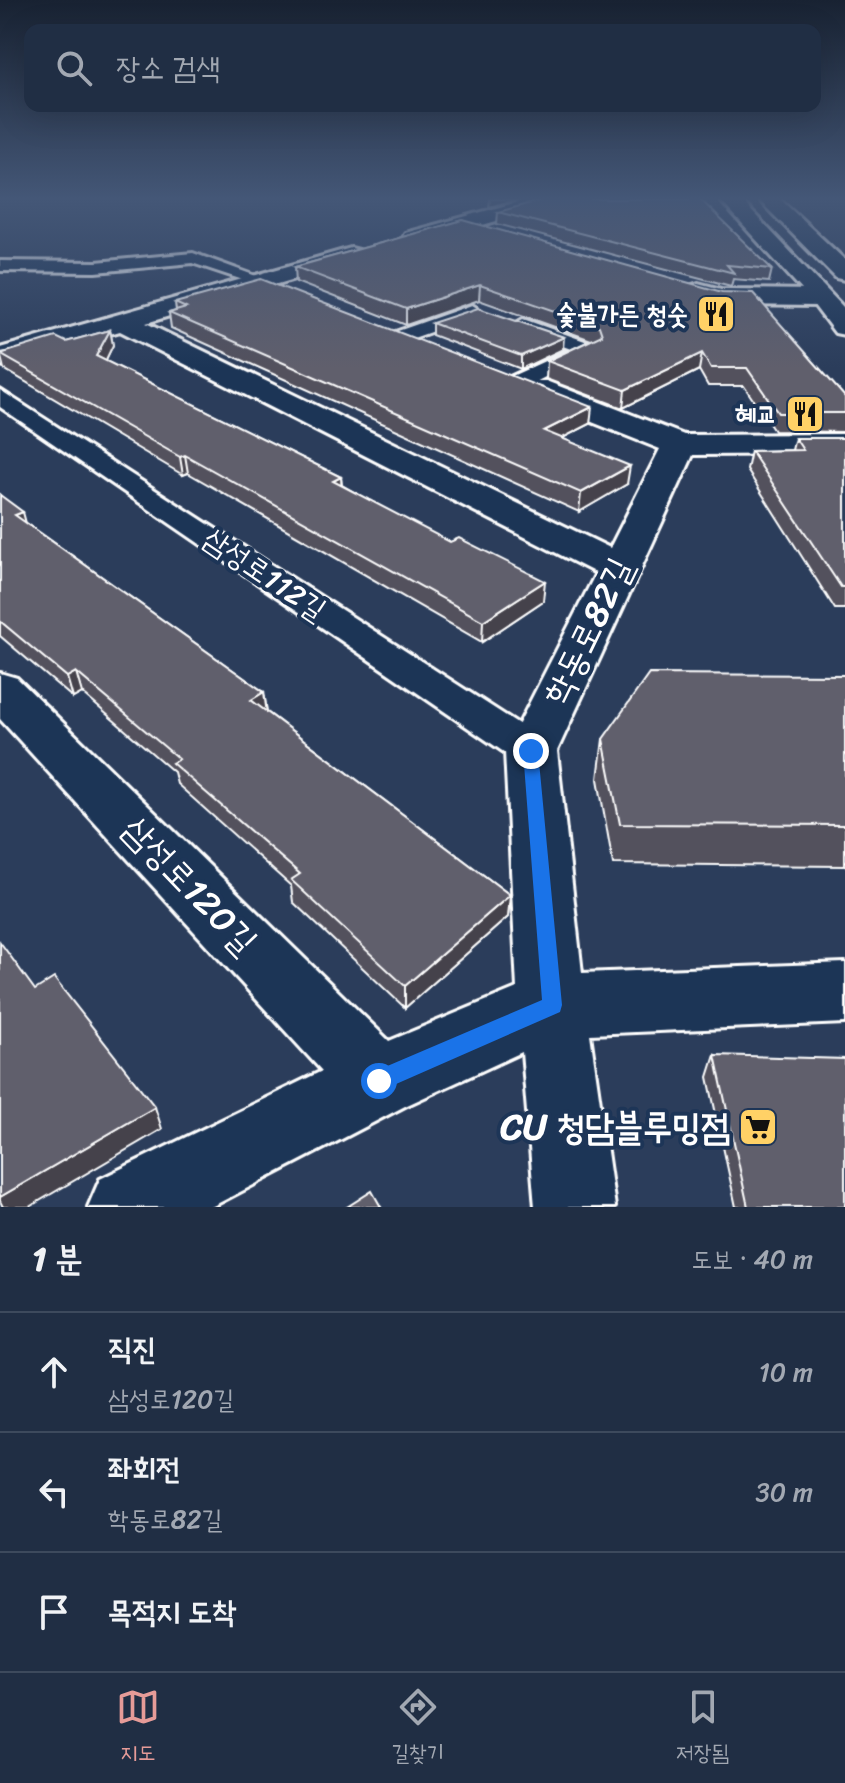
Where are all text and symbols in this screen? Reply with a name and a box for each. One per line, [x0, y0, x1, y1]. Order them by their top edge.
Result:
search box [24, 24, 821, 112]
text: 장소 검색 [116, 41, 220, 95]
icon: search [52, 46, 96, 90]
place label: 숯불가든 청숫 [556, 291, 688, 337]
restaurant icon: 숯불가든 청숫 [695, 293, 737, 335]
place label: 혜교 [735, 391, 777, 437]
restaurant icon: 혜교 [784, 393, 826, 435]
street label: 삼성로112길 [192, 513, 338, 635]
street label: 학동로82길 [525, 546, 651, 716]
route end [513, 733, 549, 769]
street label: 삼성로120길 [106, 800, 274, 970]
route start [361, 1063, 397, 1099]
place label: CU 청담블루밍점 [500, 1095, 730, 1159]
supermarket icon: CU 청담블루밍점 [737, 1106, 779, 1148]
text: 1 분 [32, 1229, 83, 1289]
text: 도보 · 40 m [691, 1236, 813, 1282]
text: 직진 [108, 1322, 156, 1376]
text: 10 m [759, 1349, 813, 1395]
icon: ahead [32, 1350, 76, 1394]
text: 삼성로120길 [108, 1376, 234, 1422]
text: 좌회전 [108, 1442, 180, 1496]
text: 30 m [756, 1469, 813, 1515]
icon: left [32, 1470, 76, 1514]
text: 학동로82길 [108, 1496, 222, 1542]
text: 목적지 도착 [108, 1585, 237, 1639]
icon: arrive [32, 1590, 76, 1634]
tab: 지도 [116, 1685, 160, 1772]
tab: 길찾기 [391, 1685, 445, 1772]
tab: 저장됨 [676, 1685, 729, 1772]

